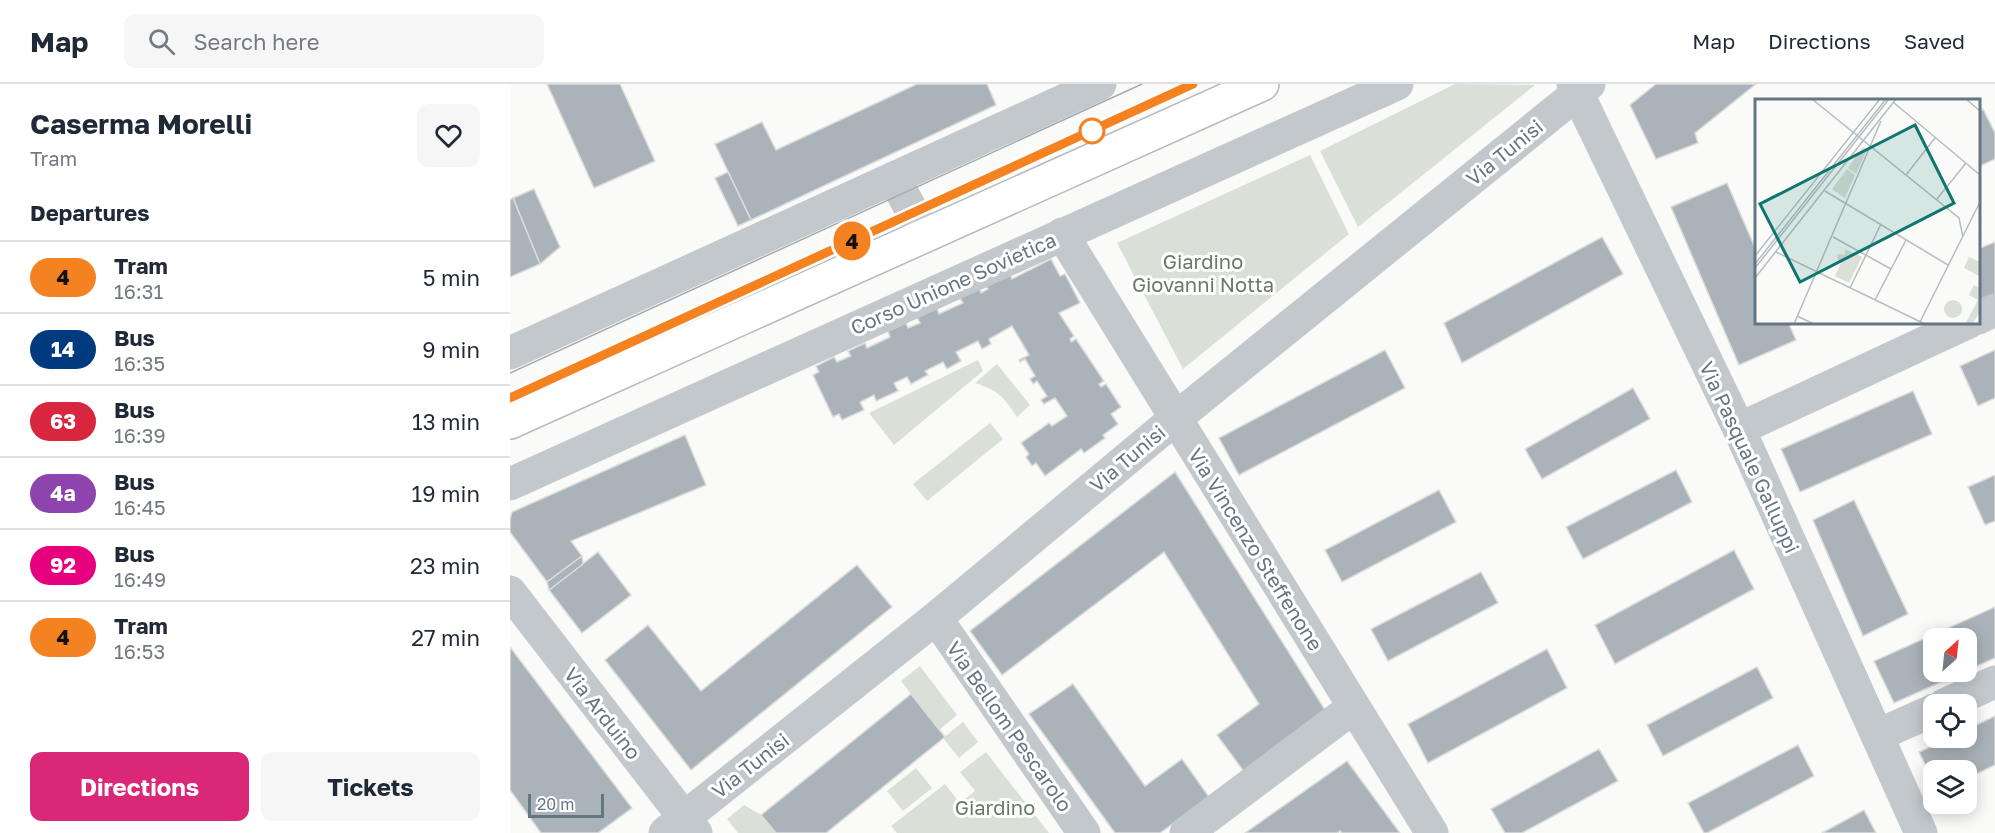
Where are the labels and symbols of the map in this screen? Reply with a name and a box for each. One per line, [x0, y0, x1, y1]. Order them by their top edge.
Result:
inset map [1755, 99, 1980, 324]
street label: Via Tunisi [1461, 114, 1547, 190]
unlabelled marker [1079, 118, 1105, 144]
line badge: 4 [832, 222, 872, 260]
street label: Corso Unione Sovietica [847, 227, 1059, 339]
park label: Giardino Giovanni Notta [1132, 249, 1274, 296]
street label: Via Pasquale Galluppi [1695, 357, 1805, 557]
street label: Via Tunisi [1084, 419, 1170, 497]
street label: Via Vincenzo Steffenone [1184, 443, 1328, 655]
north arrow [1923, 628, 1977, 682]
street label: Via Bellom Pescarolo [942, 636, 1078, 816]
street label: Via Arduino [560, 662, 646, 764]
street label: Via Tunisi [707, 727, 793, 803]
scale bar [528, 791, 604, 818]
park label: Giardino [955, 795, 1035, 819]

